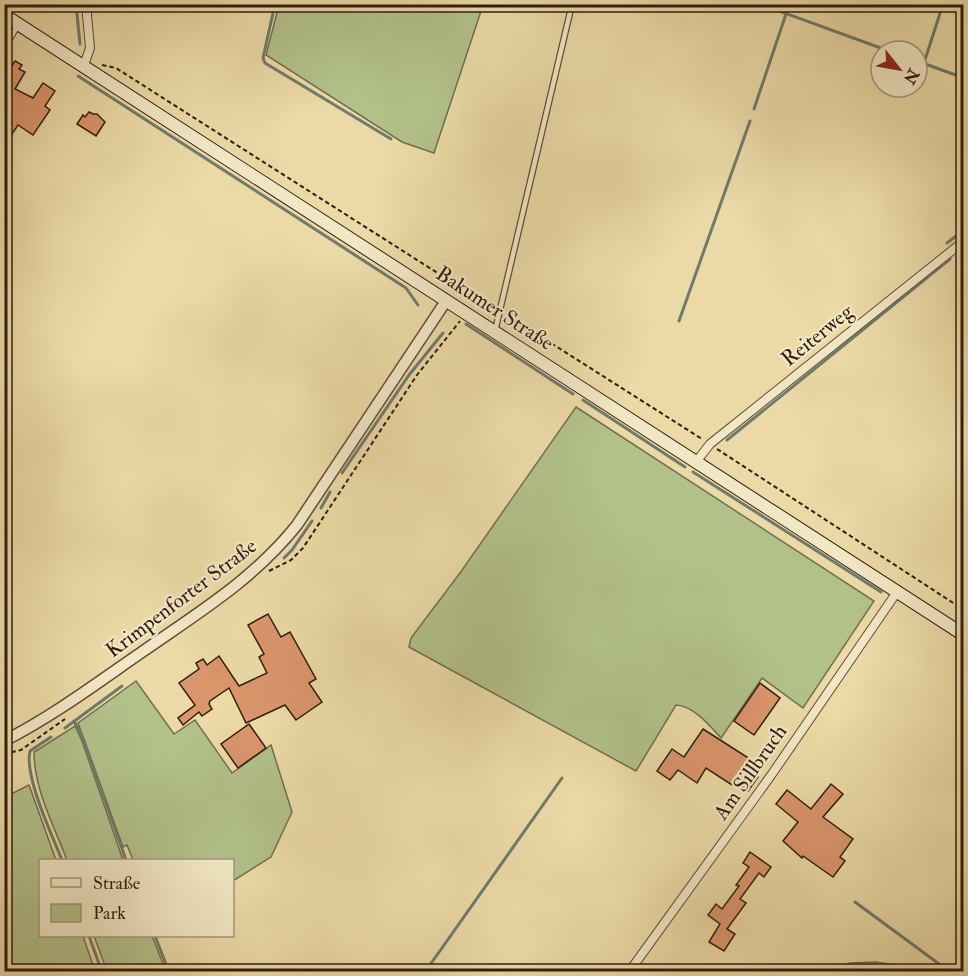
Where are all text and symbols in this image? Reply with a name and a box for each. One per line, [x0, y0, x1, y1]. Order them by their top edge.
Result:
north arrow [869, 39, 929, 99]
text: N [898, 64, 924, 88]
street label: Bakumer Straße [431, 260, 559, 357]
street label: Reiterweg [776, 298, 859, 372]
street label: Krimpenforter Straße [100, 533, 262, 664]
street label: Am Sillbruch [707, 719, 793, 826]
legend [39, 859, 234, 937]
text: Straße [93, 872, 141, 895]
text: Park [93, 902, 126, 925]

